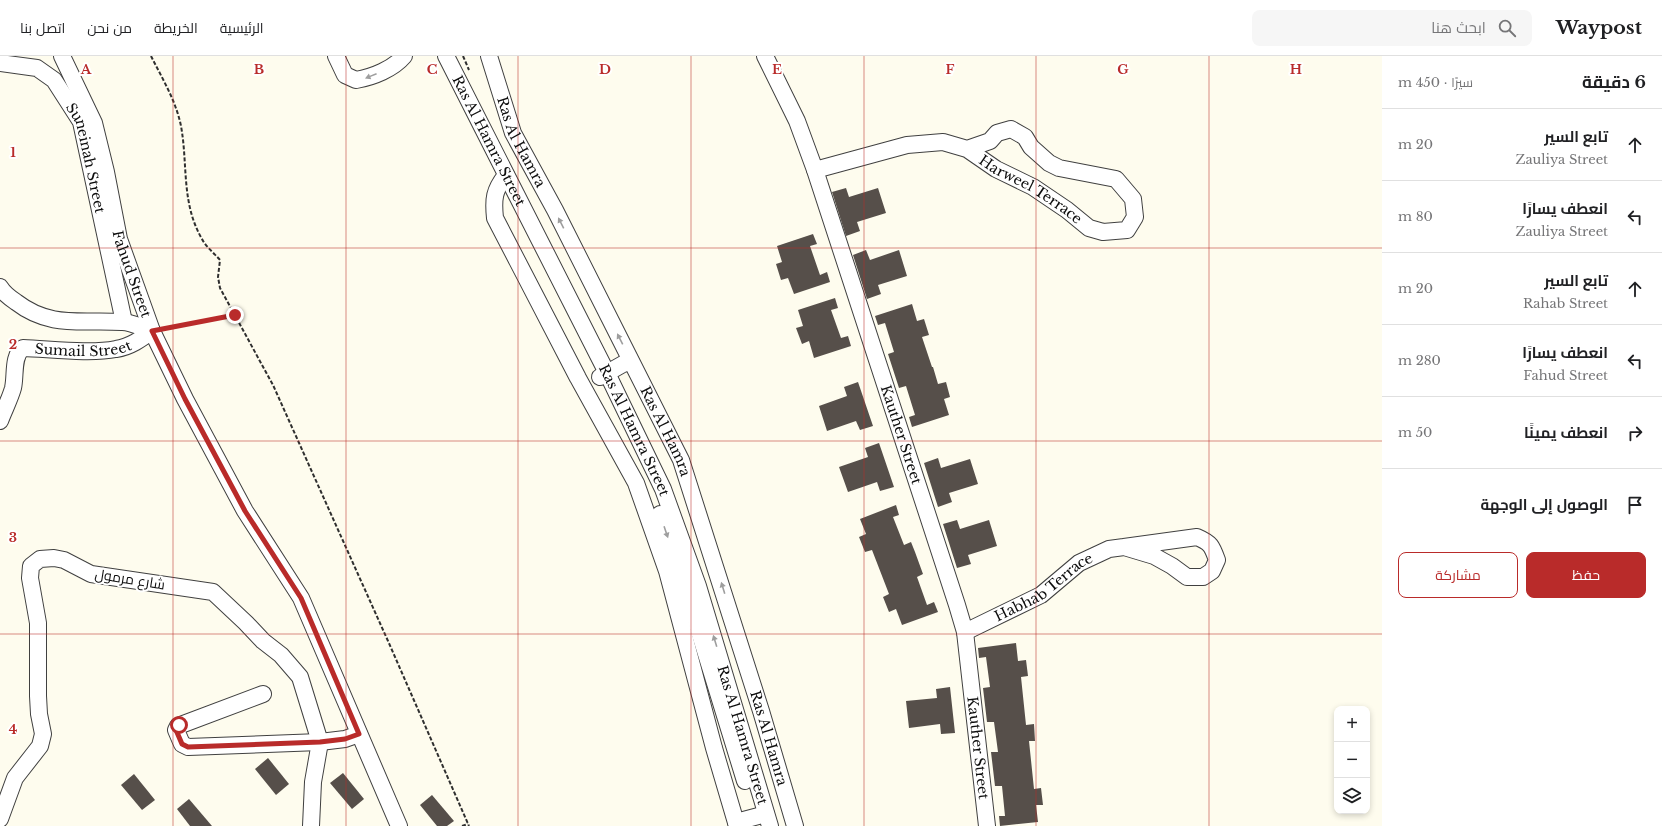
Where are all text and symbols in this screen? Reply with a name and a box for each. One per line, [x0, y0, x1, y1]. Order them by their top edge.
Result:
search box [1252, 10, 1532, 46]
text: Waypost [1556, 16, 1642, 39]
icon: search [1496, 17, 1518, 39]
text: ابحث هنا [1431, 18, 1486, 37]
text: اتصل بنا [20, 19, 65, 37]
text: من نحن [87, 19, 132, 37]
text: الخريطة [154, 19, 198, 37]
text: الرئيسية [220, 19, 264, 37]
text: A [80, 61, 92, 78]
text: B [254, 61, 264, 78]
text: C [427, 61, 438, 78]
text: D [599, 61, 611, 78]
text: E [772, 61, 782, 78]
text: F [946, 61, 955, 78]
text: G [1117, 61, 1129, 78]
text: H [1290, 61, 1302, 78]
text: 6 دقيقة [1582, 72, 1646, 93]
one-way arrow [366, 73, 377, 79]
street label: Ras Al Hamra Street [449, 73, 529, 209]
text: سيرًا · 450 m [1398, 74, 1473, 91]
street label: Ras Al Hamra [494, 92, 550, 190]
street label: Suneinah Street [62, 99, 109, 215]
text: تابع السير [1544, 127, 1608, 146]
icon: ahead [1624, 134, 1646, 156]
text: 20 m [1398, 136, 1433, 153]
text: 1 [10, 144, 16, 161]
street label: Harweel Terrace [976, 151, 1086, 228]
text: Zauliya Street [1515, 151, 1608, 168]
text: انعطف يسارًا [1522, 199, 1608, 218]
icon: left [1624, 206, 1646, 228]
text: 80 m [1398, 208, 1433, 225]
one-way arrow [558, 217, 564, 228]
text: Zauliya Street [1515, 223, 1608, 240]
street label: Fahud Street [109, 229, 156, 321]
text: تابع السير [1544, 271, 1608, 290]
icon: ahead [1624, 278, 1646, 300]
text: 20 m [1398, 280, 1433, 297]
text: Rahab Street [1523, 295, 1608, 312]
route end [226, 306, 244, 324]
one-way arrow [617, 333, 623, 345]
text: 2 [9, 336, 17, 353]
street label: Sumail Street [34, 336, 135, 360]
text: انعطف يسارًا [1522, 343, 1608, 362]
icon: left [1624, 350, 1646, 372]
text: 280 m [1398, 352, 1441, 369]
street label: Ras Al Hamra Street [595, 362, 671, 500]
text: Fahud Street [1523, 367, 1608, 384]
street label: Kauther Street [877, 383, 926, 487]
street label: Ras Al Hamra [637, 384, 693, 480]
icon: right [1624, 422, 1646, 444]
text: انعطف يمينًا [1524, 423, 1608, 442]
text: 50 m [1398, 424, 1432, 441]
icon: arrive [1624, 494, 1646, 516]
text: الوصول إلى الوجهة [1481, 495, 1608, 514]
one-way arrow [664, 526, 670, 538]
text: 3 [9, 529, 17, 546]
street label: Habhab Terrace [991, 549, 1096, 625]
button: مشاركة [1398, 552, 1518, 598]
button: حفظ [1526, 552, 1646, 598]
street label: شارع مرمول [94, 565, 166, 593]
one-way arrow [720, 581, 726, 593]
one-way arrow [712, 635, 718, 647]
street label: Ras Al Hamra Street [714, 663, 772, 807]
street label: Ras Al Hamra [747, 688, 791, 788]
street label: Kauther Street [963, 695, 993, 801]
map controls [1334, 706, 1370, 814]
button: + [1334, 706, 1370, 742]
route start [170, 716, 188, 734]
text: 4 [9, 721, 18, 738]
button: − [1334, 742, 1370, 778]
button: layers [1334, 778, 1370, 814]

